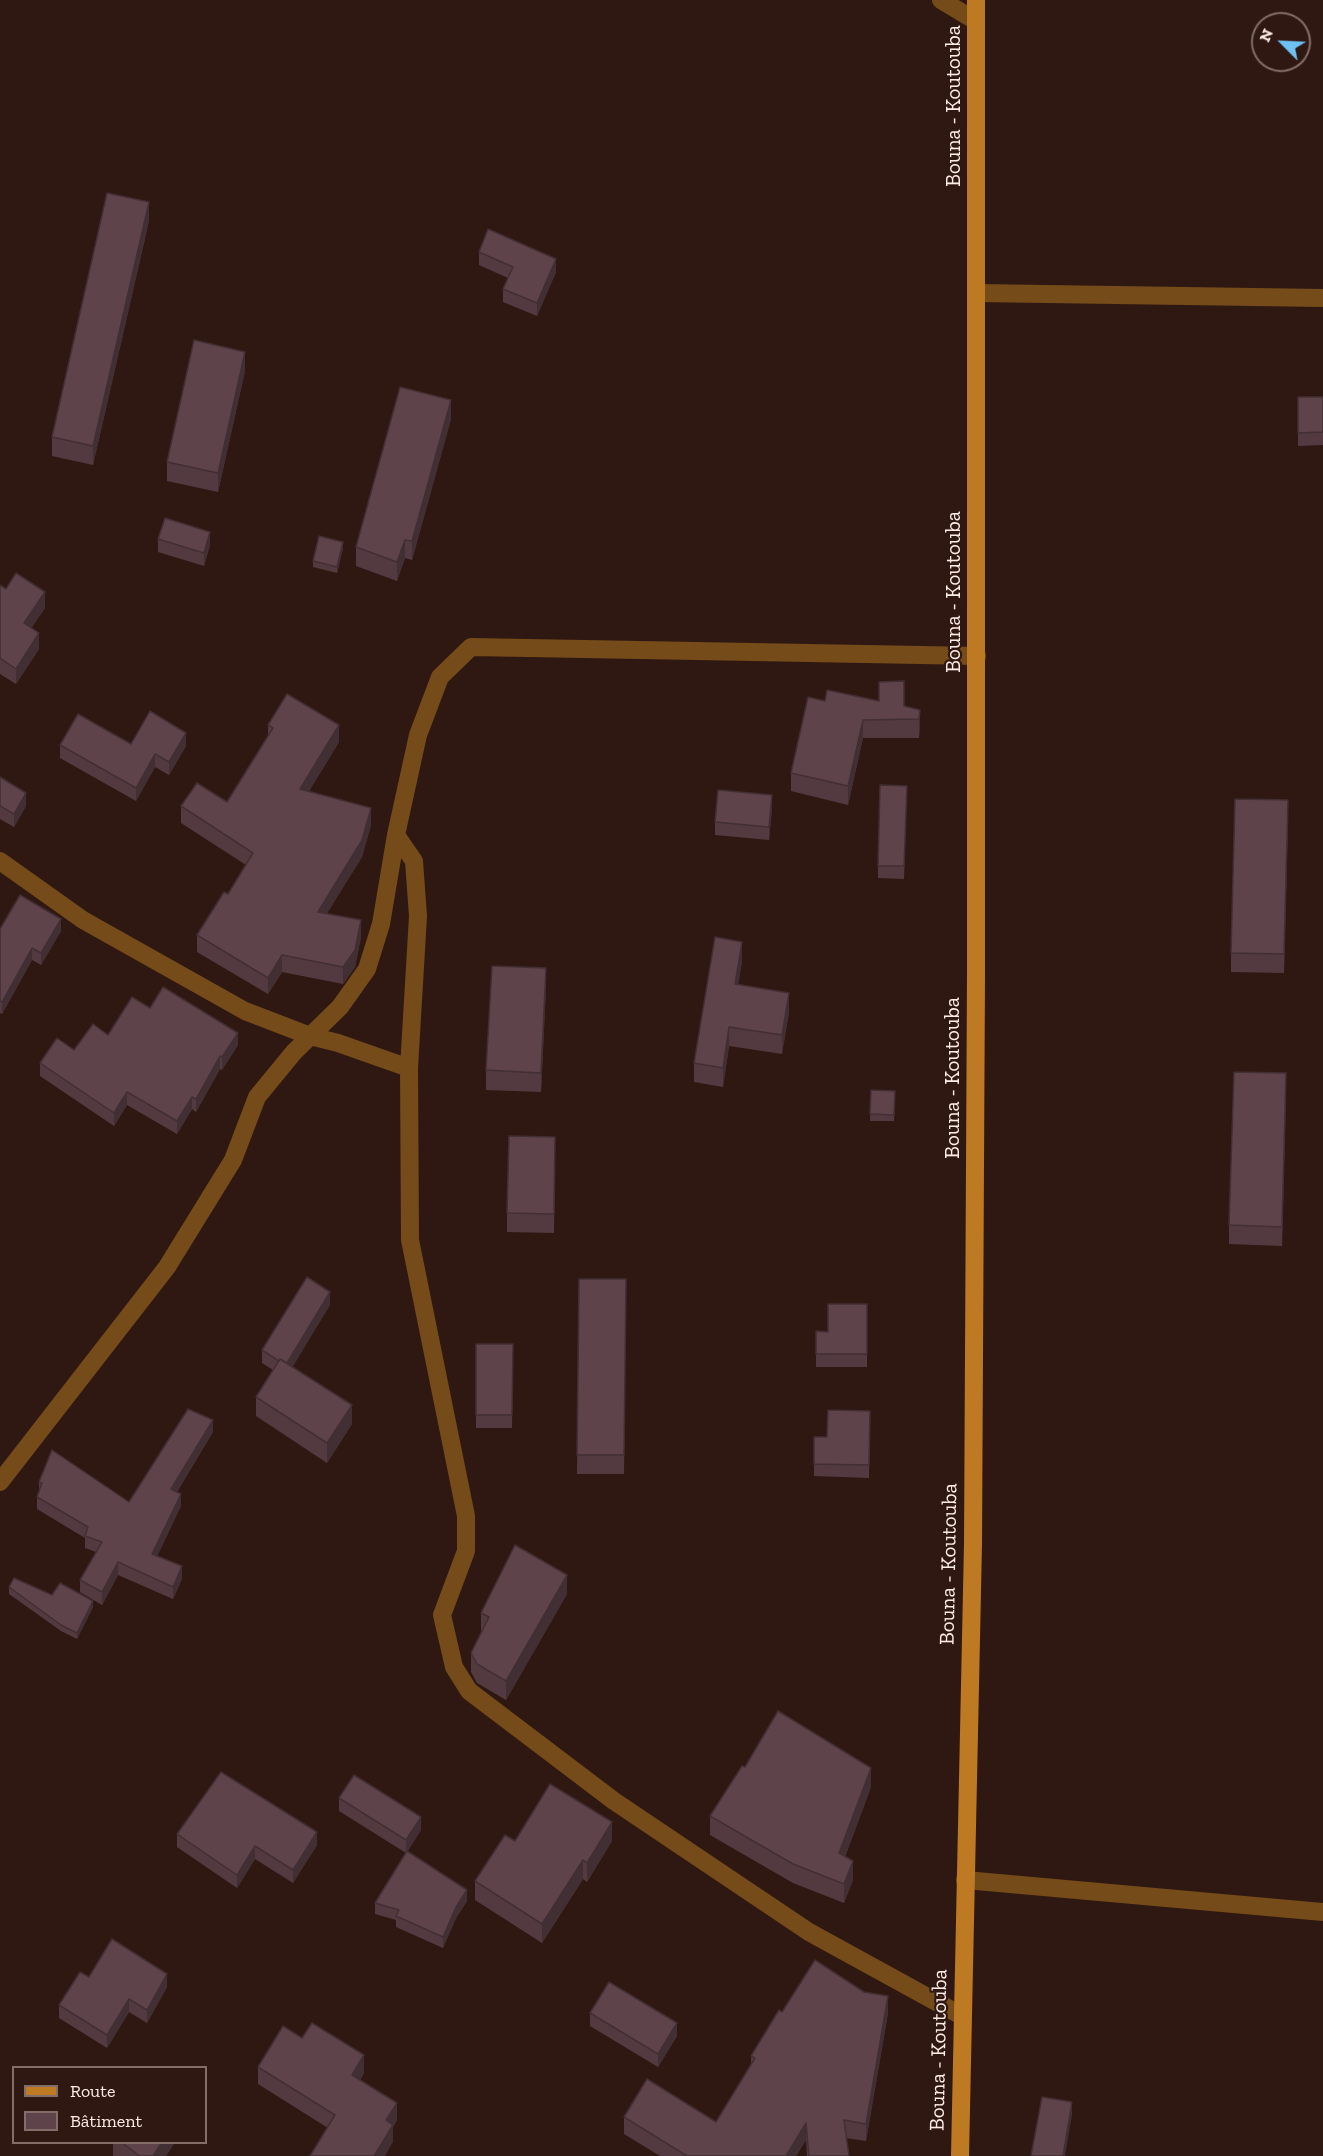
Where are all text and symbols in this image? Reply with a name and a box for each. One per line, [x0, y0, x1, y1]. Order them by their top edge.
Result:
north arrow [1251, 12, 1311, 72]
street label: Bouna - Koutouba [941, 25, 967, 187]
text: N [1255, 26, 1277, 45]
street label: Bouna - Koutouba [941, 511, 967, 673]
street label: Bouna - Koutouba [940, 997, 966, 1159]
street label: Bouna - Koutouba [935, 1483, 963, 1645]
street label: Bouna - Koutouba [925, 1969, 953, 2131]
legend [12, 2066, 207, 2144]
text: Route [70, 2080, 115, 2102]
text: Bâtiment [70, 2110, 142, 2132]

